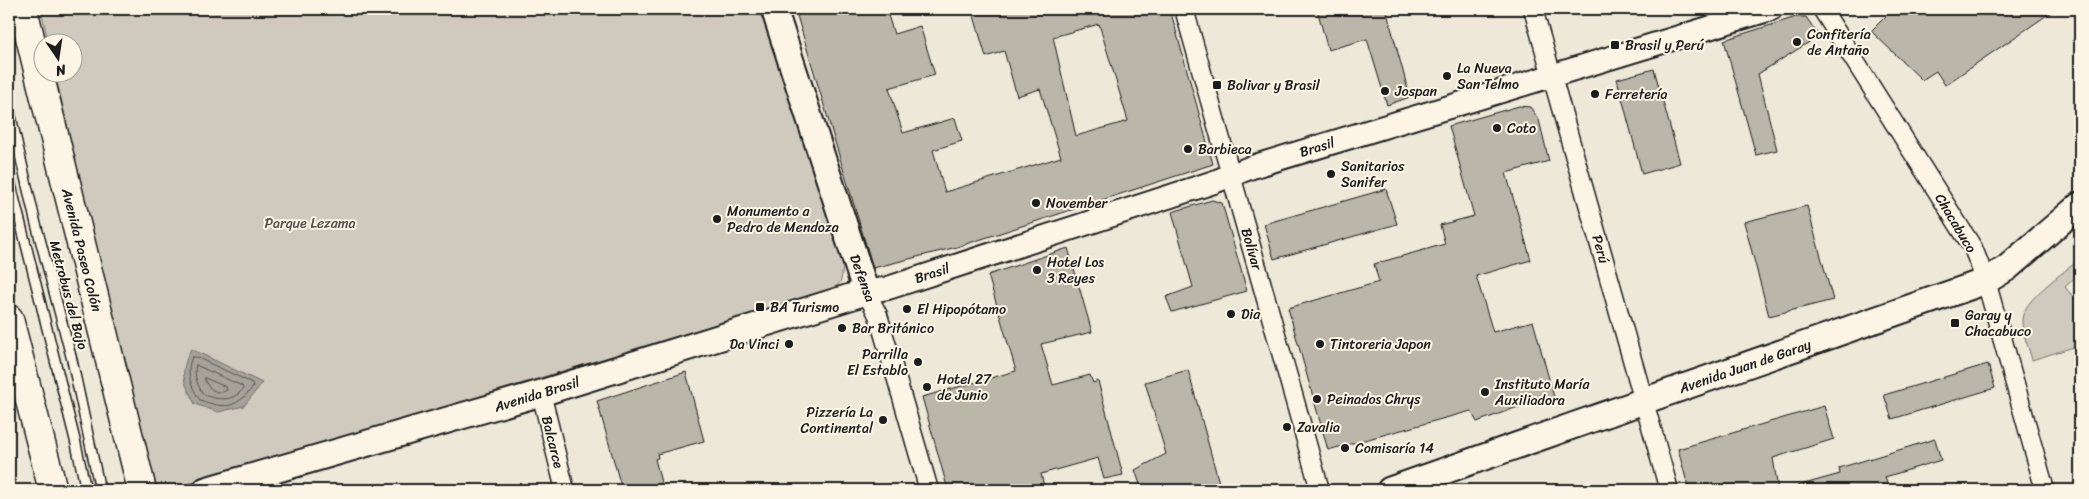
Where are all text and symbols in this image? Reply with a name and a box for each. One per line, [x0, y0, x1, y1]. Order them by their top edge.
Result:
place label: Confitería de Antaño [1807, 22, 1871, 63]
north arrow [32, 32, 82, 82]
place label: Brasil y Perú [1625, 33, 1704, 58]
marker: Confitería de Antaño [1791, 36, 1803, 48]
marker: Brasil y Perú [1609, 39, 1621, 51]
place label: La Nueva San Telmo [1457, 56, 1519, 97]
text: N [53, 57, 69, 84]
marker: La Nueva San Telmo [1441, 70, 1453, 82]
place label: Bolivar y Brasil [1227, 73, 1321, 98]
marker: Bolivar y Brasil [1211, 79, 1223, 91]
place label: Jospan [1394, 79, 1438, 104]
place label: Ferretería [1605, 82, 1668, 107]
marker: Jospan [1379, 85, 1391, 97]
marker: Ferretería [1589, 88, 1601, 100]
place label: Coto [1507, 116, 1536, 141]
marker: Coto [1491, 122, 1503, 134]
street label: Brasil [1296, 130, 1339, 165]
place label: Barbieca [1198, 137, 1252, 162]
marker: Barbieca [1182, 143, 1194, 155]
place label: Sanitarios Sanifer [1341, 154, 1405, 195]
marker: Sanitarios Sanifer [1325, 168, 1337, 180]
street label: Avenida Paseo Colón [54, 185, 109, 315]
street label: Chacabuco [1928, 188, 1983, 258]
place label: November [1046, 191, 1108, 216]
marker: November [1030, 197, 1042, 209]
place label: Monumento a Pedro de Mendoza [727, 199, 839, 240]
park label: Parque Lezama [264, 211, 356, 236]
marker: Monumento a Pedro de Mendoza [711, 213, 723, 225]
street label: Bolívar [1234, 225, 1270, 274]
street label: Perú [1585, 232, 1617, 267]
street label: Metrobus del Bajo [42, 238, 95, 353]
place label: Hotel Los 3 Reyes [1047, 250, 1104, 291]
street label: Defensa [842, 251, 883, 306]
street label: Brasil [911, 256, 954, 291]
marker: Hotel Los 3 Reyes [1031, 264, 1043, 276]
place label: BA Turismo [770, 295, 839, 320]
place label: El Hipopótamo [917, 297, 1006, 322]
marker: BA Turismo [754, 301, 766, 313]
place label: Dia [1241, 302, 1261, 327]
marker: El Hipopótamo [901, 303, 913, 315]
place label: Garay y Chacabuco [1965, 303, 2031, 344]
marker: Dia [1225, 308, 1237, 320]
place label: Bar Británico [852, 316, 934, 341]
marker: Garay y Chacabuco [1949, 317, 1961, 329]
marker: Bar Británico [836, 322, 848, 334]
place label: Da Vinci [729, 332, 780, 357]
place label: Tintoreria Japon [1330, 332, 1431, 357]
street label: Avenida Juan de Garay [1675, 332, 1815, 401]
marker: Da Vinci [783, 338, 795, 350]
marker: Tintoreria Japon [1314, 338, 1326, 350]
place label: Parrilla El Establo [847, 342, 908, 383]
marker: Parrilla El Establo [912, 356, 924, 368]
place label: Hotel 27 de Junio [937, 367, 992, 408]
street label: Avenida Brasil [490, 369, 584, 420]
place label: Instituto María Auxiliadora [1494, 372, 1590, 413]
marker: Hotel 27 de Junio [921, 381, 933, 393]
marker: Instituto María Auxiliadora [1479, 386, 1491, 398]
place label: Peinados Chrys [1327, 387, 1421, 412]
marker: Peinados Chrys [1311, 393, 1323, 405]
place label: Pizzería La Continental [801, 400, 874, 441]
street label: Balcarce [534, 413, 571, 471]
marker: Pizzería La Continental [877, 414, 889, 426]
place label: Zavalia [1297, 415, 1340, 440]
marker: Zavalia [1281, 421, 1293, 433]
place label: Comisaría 14 [1355, 436, 1434, 461]
marker: Comisaría 14 [1339, 442, 1351, 454]

